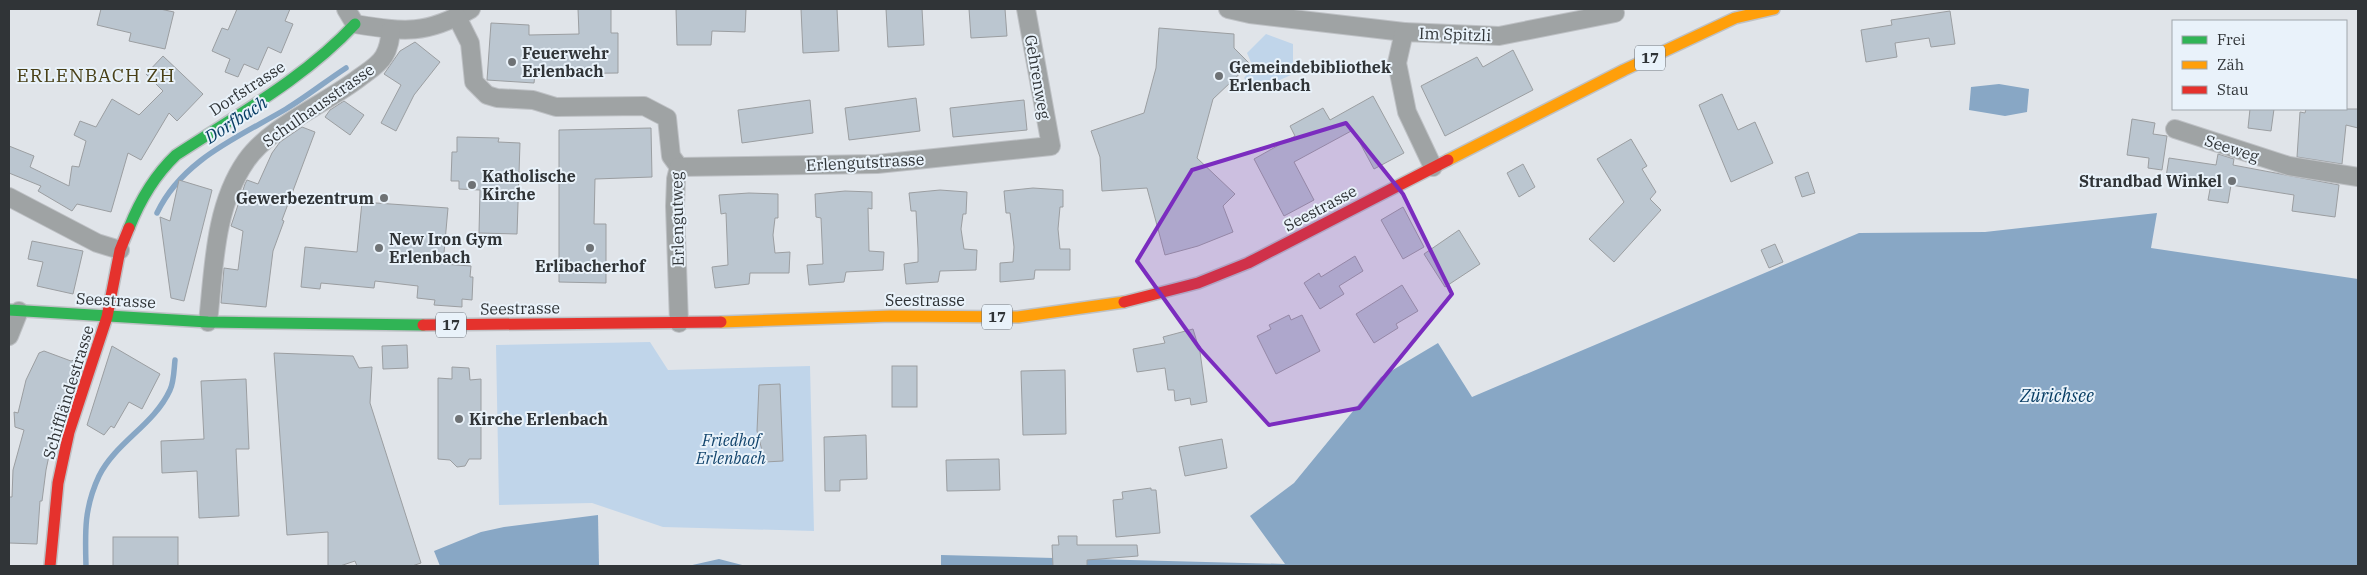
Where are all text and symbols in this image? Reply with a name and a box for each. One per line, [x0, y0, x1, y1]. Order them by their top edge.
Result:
legend [2172, 20, 2347, 110]
street label: Im Spitzli [1419, 23, 1491, 45]
text: Frei [2217, 30, 2246, 49]
street label: Gehrenweg [1021, 33, 1055, 121]
place label: Feuerwehr Erlenbach [522, 43, 609, 81]
road number: 17 [1635, 46, 1665, 70]
text: Zäh [2217, 55, 2244, 74]
street label: Dorfstrasse [205, 56, 289, 120]
marker: Feuerwehr Erlenbach [506, 56, 518, 68]
place label: Gemeindebibliothek Erlenbach [1229, 57, 1391, 95]
street label: Schulhausstrasse [258, 59, 378, 151]
district label: ERLENBACH ZH [17, 63, 175, 87]
marker: Gemeindebibliothek Erlenbach [1213, 70, 1225, 82]
text: Stau [2217, 80, 2249, 99]
water label: Dorfbach [199, 91, 272, 149]
street label: Seeweg [2202, 130, 2262, 166]
street label: Erlengutstrasse [805, 149, 925, 175]
place label: Katholische Kirche [482, 166, 576, 204]
street label: Erlengutweg [666, 171, 688, 267]
place label: Strandbad Winkel [2079, 171, 2222, 191]
marker: Strandbad Winkel [2226, 175, 2238, 187]
marker: Katholische Kirche [466, 179, 478, 191]
street label: Seestrasse [1280, 180, 1360, 236]
place label: Gewerbezentrum [236, 188, 374, 208]
marker: Gewerbezentrum [378, 192, 390, 204]
place label: New Iron Gym Erlenbach [389, 229, 503, 267]
marker: New Iron Gym Erlenbach [373, 242, 385, 254]
marker: Erlibacherhof [584, 242, 596, 254]
place label: Erlibacherhof [535, 256, 647, 276]
street label: Seestrasse [76, 288, 156, 312]
street label: Seestrasse [885, 290, 965, 310]
street label: Seestrasse [480, 297, 560, 319]
road number: 17 [982, 304, 1012, 330]
road number: 17 [436, 312, 466, 338]
street label: Schiffländestrasse [38, 323, 98, 461]
water label: Zürichsee [2019, 384, 2094, 407]
place label: Kirche Erlenbach [469, 409, 608, 429]
marker: Kirche Erlenbach [453, 413, 465, 425]
park label: Friedhof Erlenbach [695, 430, 766, 468]

